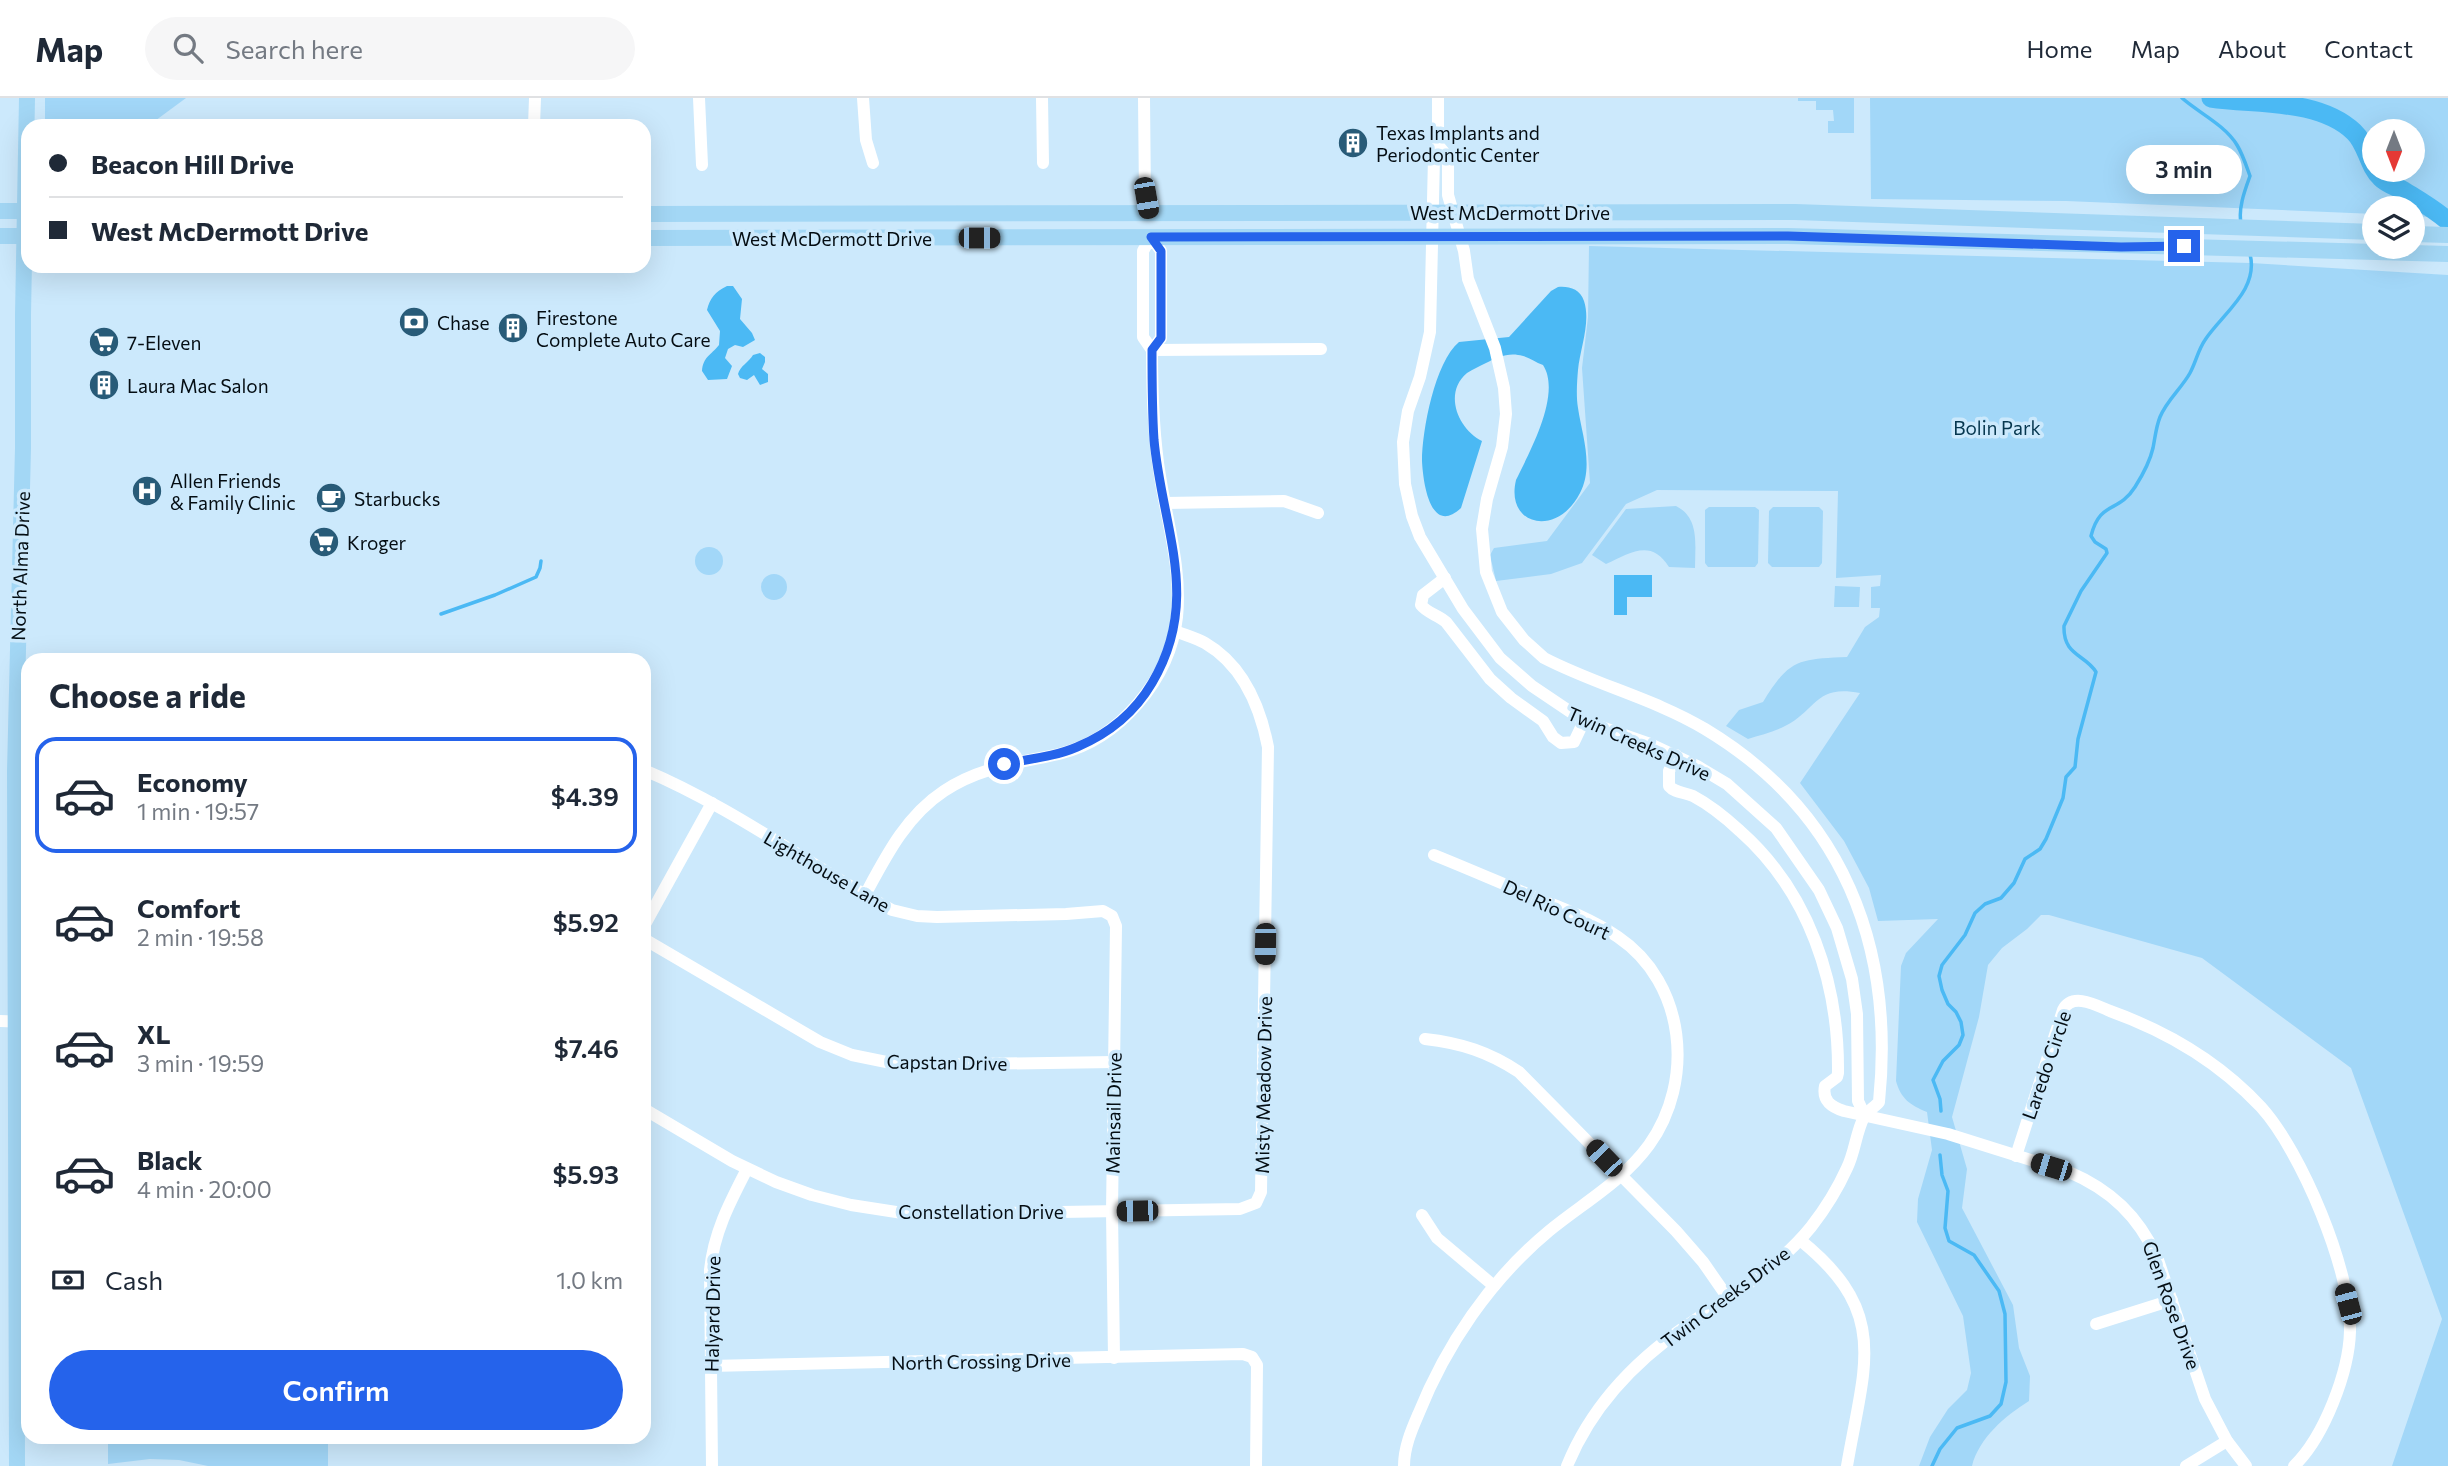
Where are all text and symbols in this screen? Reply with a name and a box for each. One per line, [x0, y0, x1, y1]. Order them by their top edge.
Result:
search box [145, 17, 635, 80]
text: Map [35, 28, 103, 69]
icon: search [169, 29, 207, 67]
text: Search here [225, 33, 363, 64]
text: Home [2027, 34, 2093, 63]
text: Map [2131, 34, 2180, 63]
text: About [2218, 34, 2286, 63]
text: Contact [2324, 34, 2413, 63]
north arrow [2362, 119, 2426, 182]
map controls [2362, 119, 2425, 259]
place label: Texas Implants and Periodontic Center [1376, 121, 1540, 166]
building icon: Texas Implants and Periodontic Center [1336, 126, 1370, 160]
callout: 3 min [2126, 144, 2242, 194]
text: Beacon Hill Drive [91, 148, 294, 179]
text: 3 min [2155, 155, 2213, 183]
car [1133, 175, 1160, 221]
button: layers [2362, 196, 2425, 259]
street label: West McDermott Drive [1410, 201, 1610, 224]
text: West McDermott Drive [91, 215, 368, 246]
street label: West McDermott Drive [732, 227, 932, 250]
car [959, 228, 1001, 249]
route end [2168, 230, 2200, 262]
bank icon: Chase [397, 305, 431, 339]
place label: Firestone Complete Auto Care [536, 306, 711, 351]
place label: Chase [437, 311, 490, 334]
building icon: Firestone Complete Auto Care [496, 311, 530, 345]
supermarket icon: 7-Eleven [87, 325, 121, 359]
place label: 7-Eleven [127, 331, 201, 354]
building icon: Laura Mac Salon [87, 368, 121, 402]
place label: Laura Mac Salon [127, 374, 269, 397]
park label: Bolin Park [1953, 416, 2041, 439]
place label: Allen Friends & Family Clinic [170, 469, 296, 514]
hospital icon: Allen Friends & Family Clinic [130, 474, 164, 508]
cafe icon: Starbucks [314, 481, 348, 515]
place label: Starbucks [354, 487, 440, 510]
street label: North Alma Drive [6, 491, 34, 641]
supermarket icon: Kroger [307, 525, 341, 559]
place label: Kroger [347, 531, 406, 554]
text: Choose a ride [49, 675, 246, 715]
street label: Twin Creeks Drive [1564, 701, 1714, 785]
route start [988, 748, 1020, 780]
icon: car [53, 764, 116, 827]
text: Economy [137, 766, 248, 797]
text: $4.39 [551, 780, 619, 811]
text: 1 min · 19:57 [137, 797, 259, 825]
street label: Lighthouse Lane [760, 826, 894, 916]
street label: Del Rio Court [1500, 874, 1614, 944]
icon: car [53, 890, 116, 953]
text: Comfort [137, 892, 240, 923]
text: $5.92 [553, 906, 619, 937]
text: 2 min · 19:58 [137, 923, 264, 951]
car [1255, 923, 1276, 965]
street label: Misty Meadow Drive [1250, 996, 1276, 1174]
street label: Laredo Circle [2017, 1008, 2075, 1122]
icon: car [53, 1016, 116, 1079]
text: XL [137, 1018, 171, 1049]
text: $7.46 [554, 1032, 619, 1063]
text: 3 min · 19:59 [137, 1049, 264, 1077]
street label: Capstan Drive [886, 1049, 1008, 1075]
street label: Mainsail Drive [1100, 1052, 1126, 1174]
car [1582, 1136, 1627, 1180]
icon: car [53, 1142, 116, 1205]
text: Black [137, 1144, 203, 1175]
car [2028, 1151, 2075, 1183]
text: $5.93 [552, 1158, 619, 1189]
text: 4 min · 20:00 [137, 1175, 272, 1203]
street label: Constellation Drive [898, 1200, 1064, 1223]
car [1116, 1200, 1159, 1222]
street label: Glen Rose Drive [2138, 1238, 2206, 1372]
street label: Twin Creeks Drive [1656, 1241, 1794, 1353]
street label: Halyard Drive [699, 1256, 725, 1372]
icon: cash [49, 1261, 87, 1299]
text: Cash [105, 1264, 163, 1295]
text: 1.0 km [556, 1266, 623, 1294]
car [2333, 1281, 2364, 1327]
street label: North Crossing Drive [891, 1348, 1071, 1374]
button: Confirm [49, 1350, 623, 1430]

